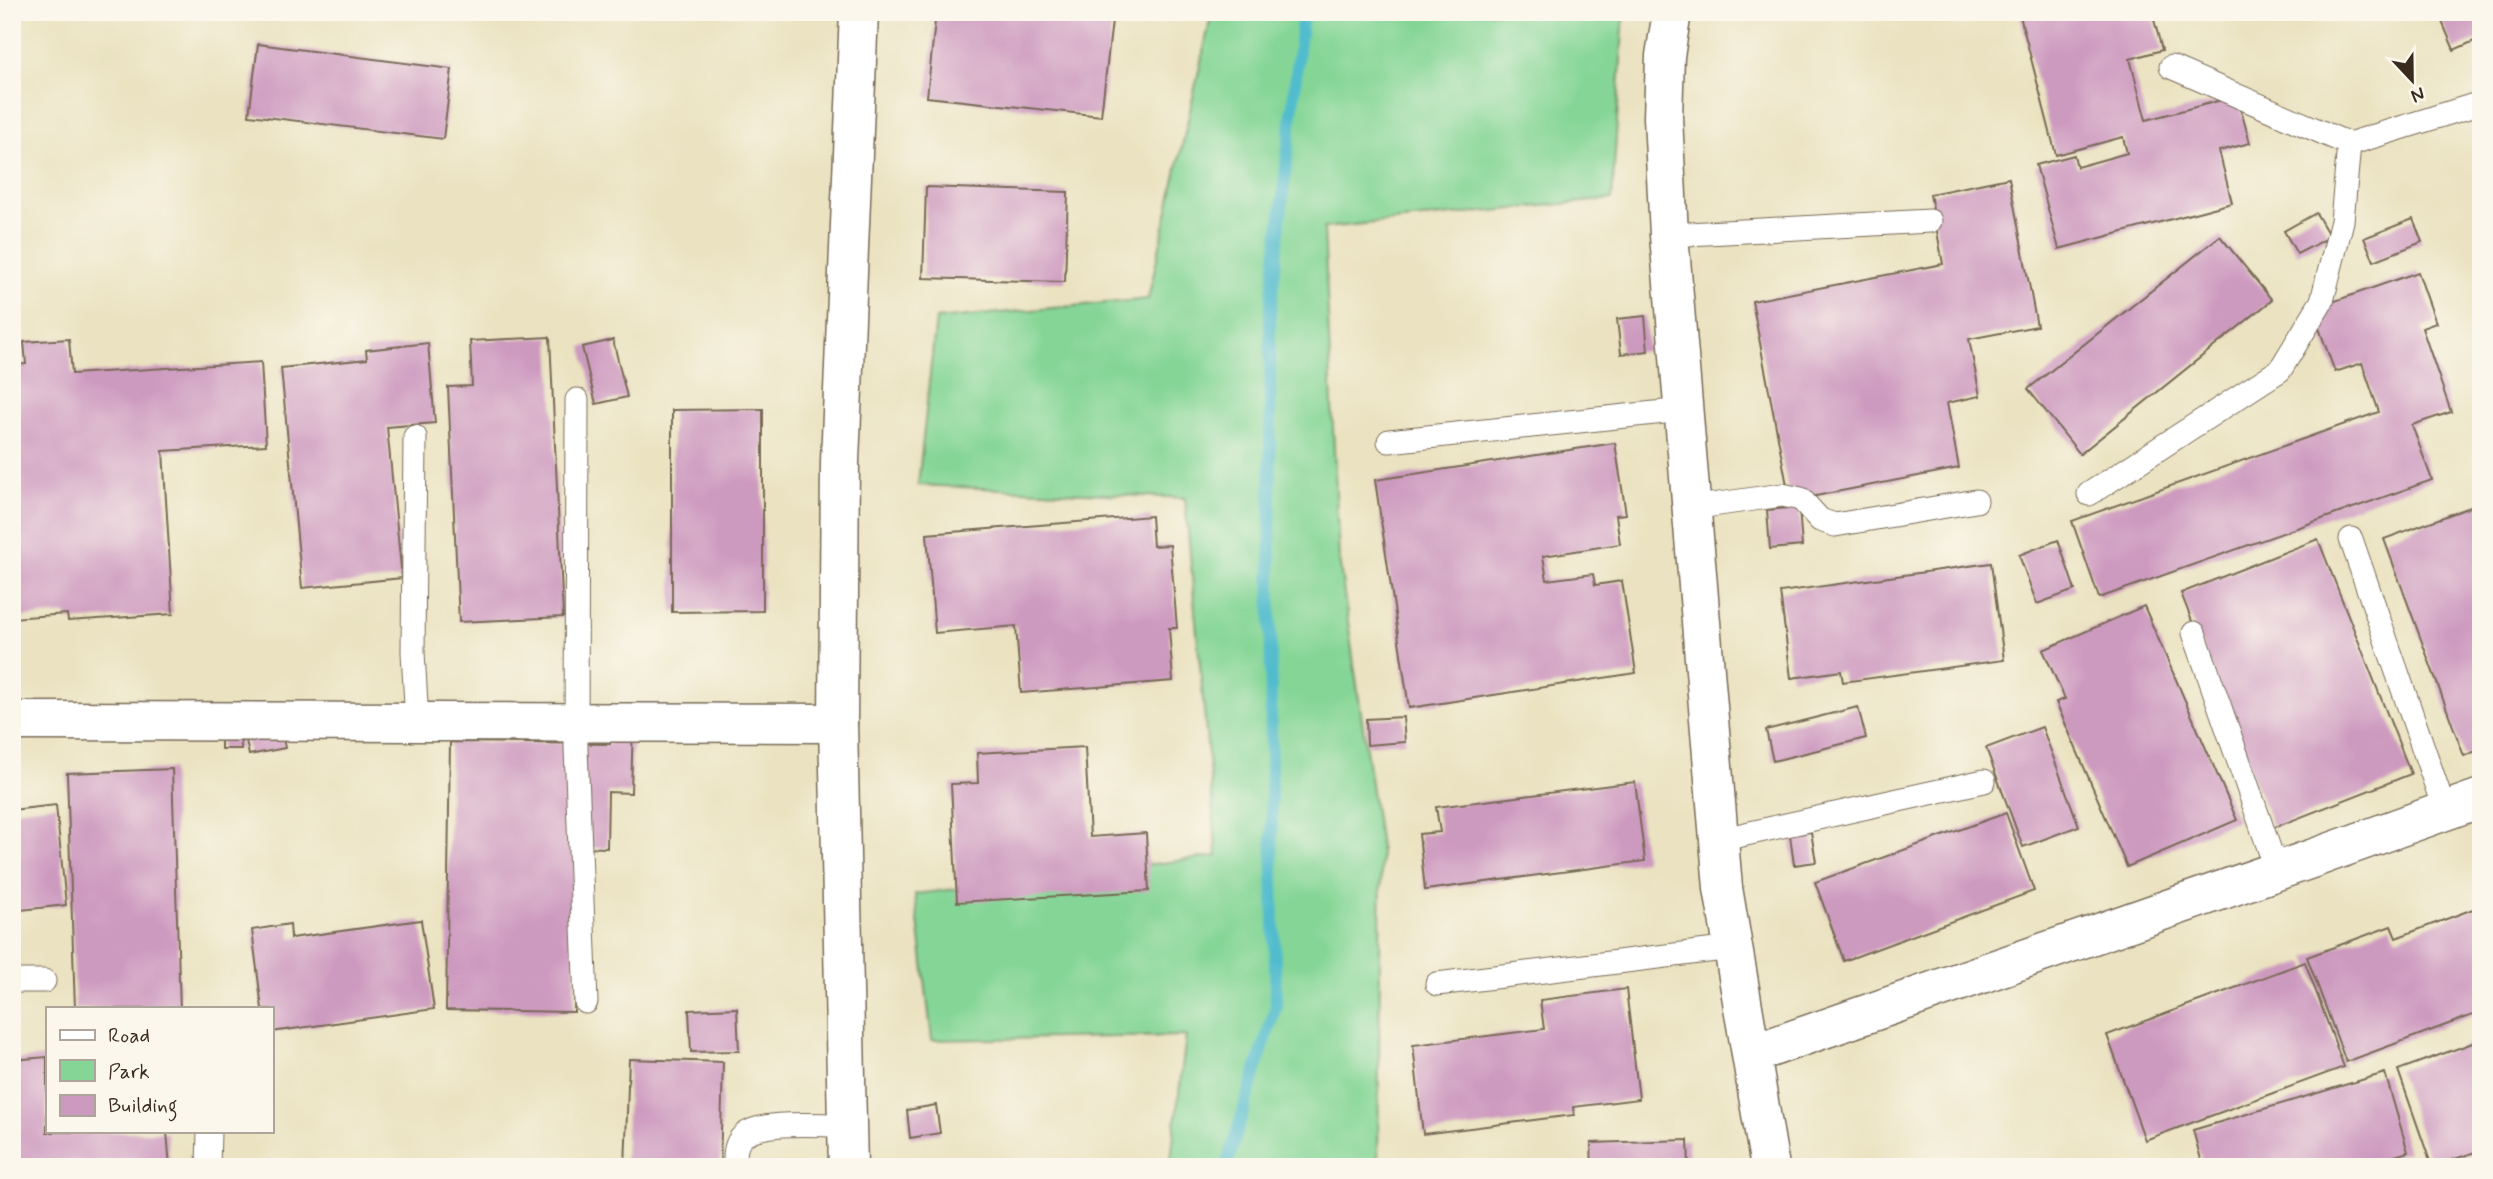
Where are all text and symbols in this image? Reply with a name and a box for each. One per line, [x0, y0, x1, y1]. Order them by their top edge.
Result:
north arrow [2378, 46, 2448, 116]
text: N [2407, 80, 2428, 108]
legend [46, 1007, 273, 1134]
text: Road [108, 1022, 150, 1050]
text: Park [108, 1058, 150, 1086]
text: Building [108, 1092, 178, 1122]

